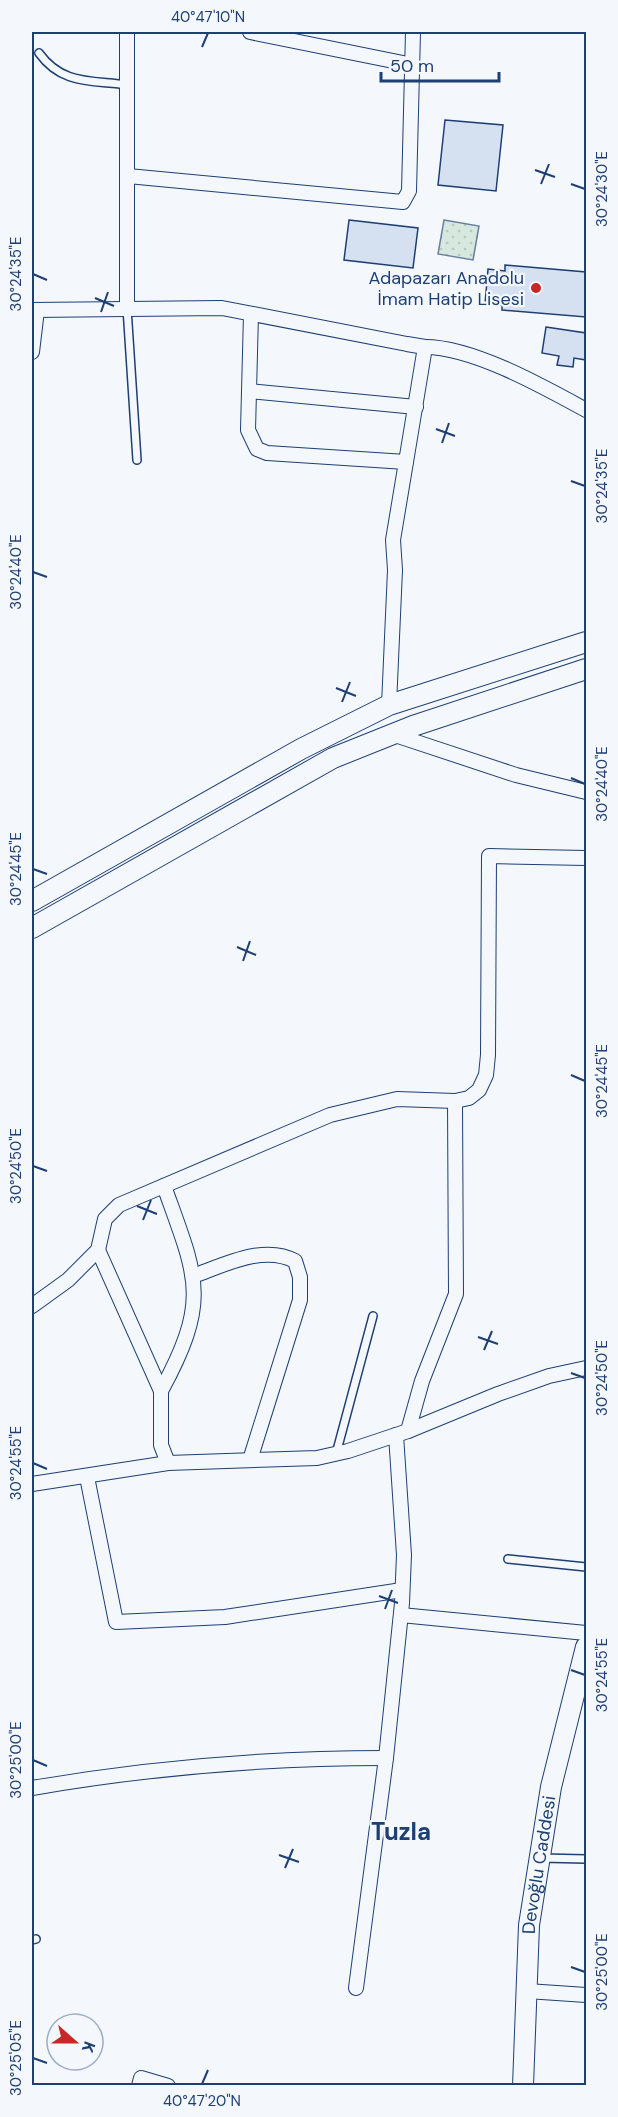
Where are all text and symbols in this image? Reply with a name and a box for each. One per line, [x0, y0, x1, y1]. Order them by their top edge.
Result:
text: 40°47'10"N [171, 7, 245, 27]
scale bar [381, 45, 500, 83]
text: 50 m [390, 54, 434, 78]
text: 30°24'30"E [592, 151, 612, 227]
text: 30°24'35"E [6, 237, 26, 311]
place label: Adapazarı Anadolu İmam Hatip Lisesi [369, 266, 524, 311]
marker: Adapazarı Anadolu İmam Hatip Lisesi [529, 281, 543, 295]
text: 30°24'35"E [592, 449, 612, 523]
text: 30°24'40"E [6, 534, 26, 610]
text: 30°24'40"E [592, 746, 612, 822]
text: 30°24'45"E [6, 832, 26, 906]
text: 30°24'45"E [592, 1044, 612, 1118]
text: 30°24'50"E [6, 1128, 26, 1204]
text: 30°24'50"E [592, 1340, 612, 1416]
text: 30°24'55"E [6, 1426, 26, 1500]
text: 30°24'55"E [592, 1638, 612, 1712]
text: 30°25'00"E [6, 1721, 26, 1799]
street label: Devoğlu Caddesi [517, 1794, 561, 1934]
district label: Tuzla [371, 1816, 431, 1847]
text: 30°25'00"E [592, 1933, 612, 2011]
north arrow [45, 2012, 105, 2072]
text: 30°25'05"E [6, 2020, 26, 2096]
text: K [77, 2039, 100, 2056]
text: 40°47'20"N [163, 2091, 241, 2111]

